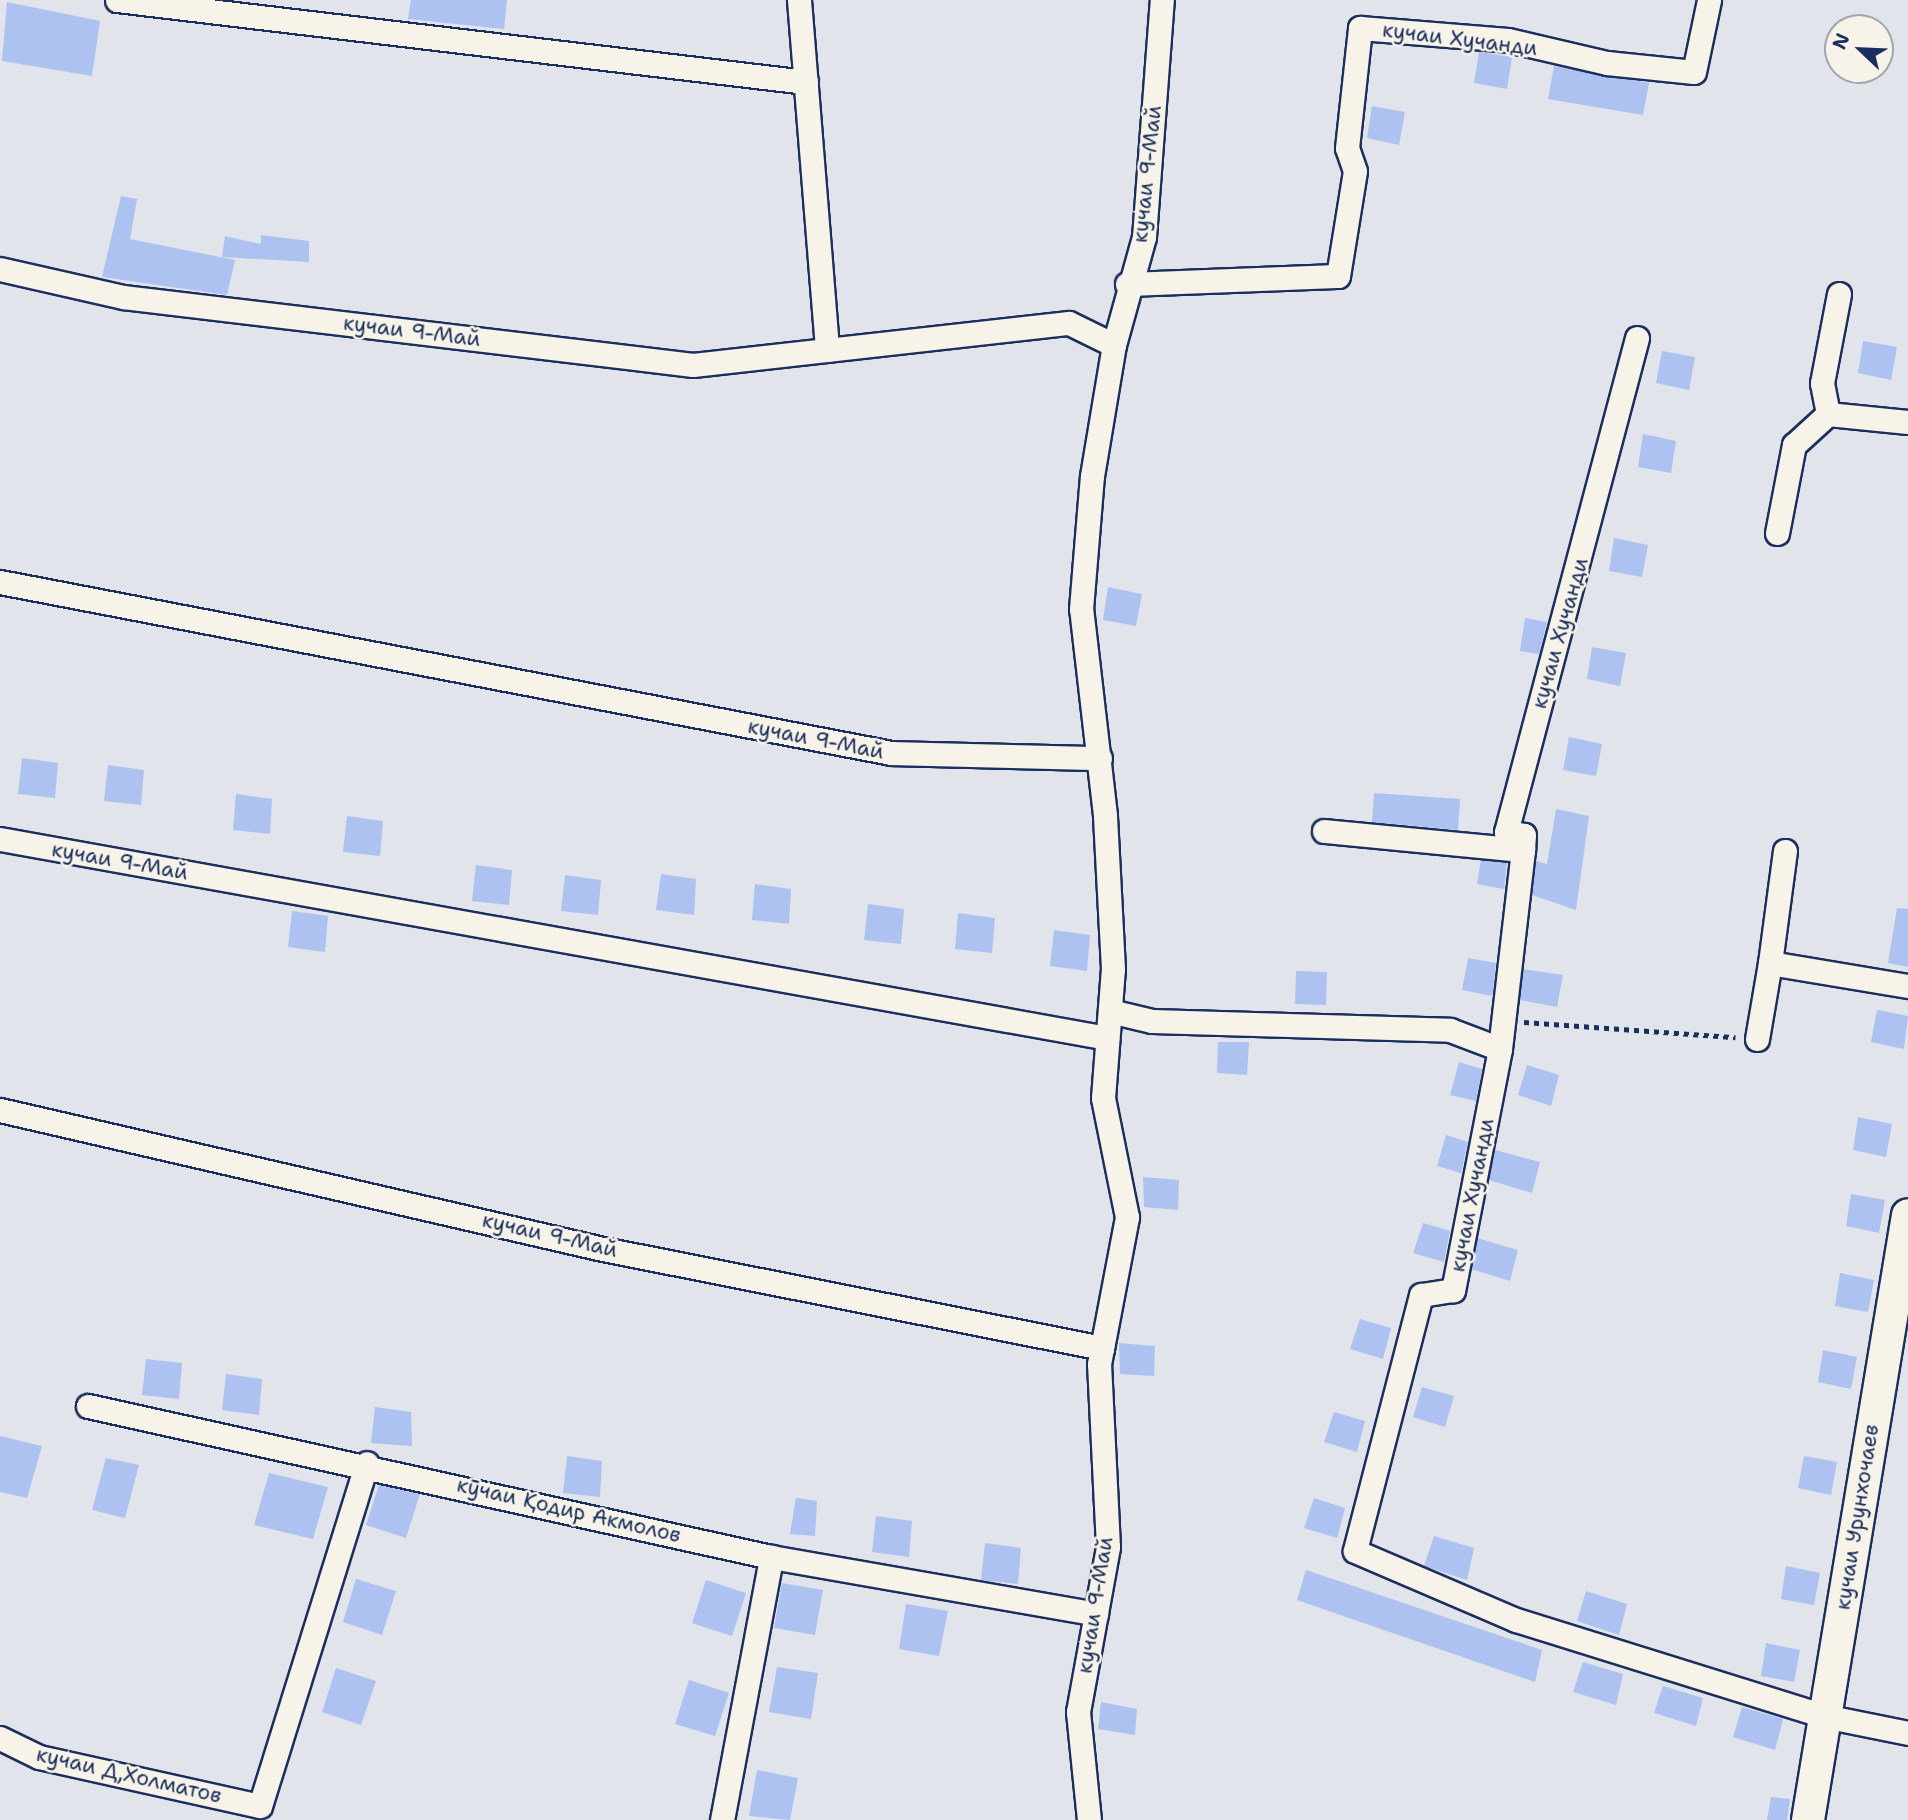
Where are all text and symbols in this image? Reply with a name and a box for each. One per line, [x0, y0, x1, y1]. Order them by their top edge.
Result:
north arrow [1824, 14, 1894, 84]
street label: кучаи Хучанди [1381, 17, 1539, 61]
text: N [1827, 30, 1855, 53]
street label: кучаи 9-Май [1127, 104, 1167, 244]
street label: кучаи 9-Май [342, 310, 482, 352]
street label: кучаи Хучанди [1526, 554, 1594, 712]
street label: кучаи 9-Май [746, 713, 886, 765]
street label: кучаи 9-Май [50, 837, 190, 885]
street label: кучаи Хучанди [1445, 1116, 1499, 1274]
street label: кучаи 9-Май [480, 1207, 620, 1263]
street label: кучаи Урунхочаев [1830, 1422, 1884, 1612]
street label: кӯчаи Қодир Акмолов [455, 1472, 683, 1548]
street label: кучаи 9-Май [1072, 1535, 1118, 1675]
street label: кучаи Д,Холматов [34, 1741, 224, 1809]

